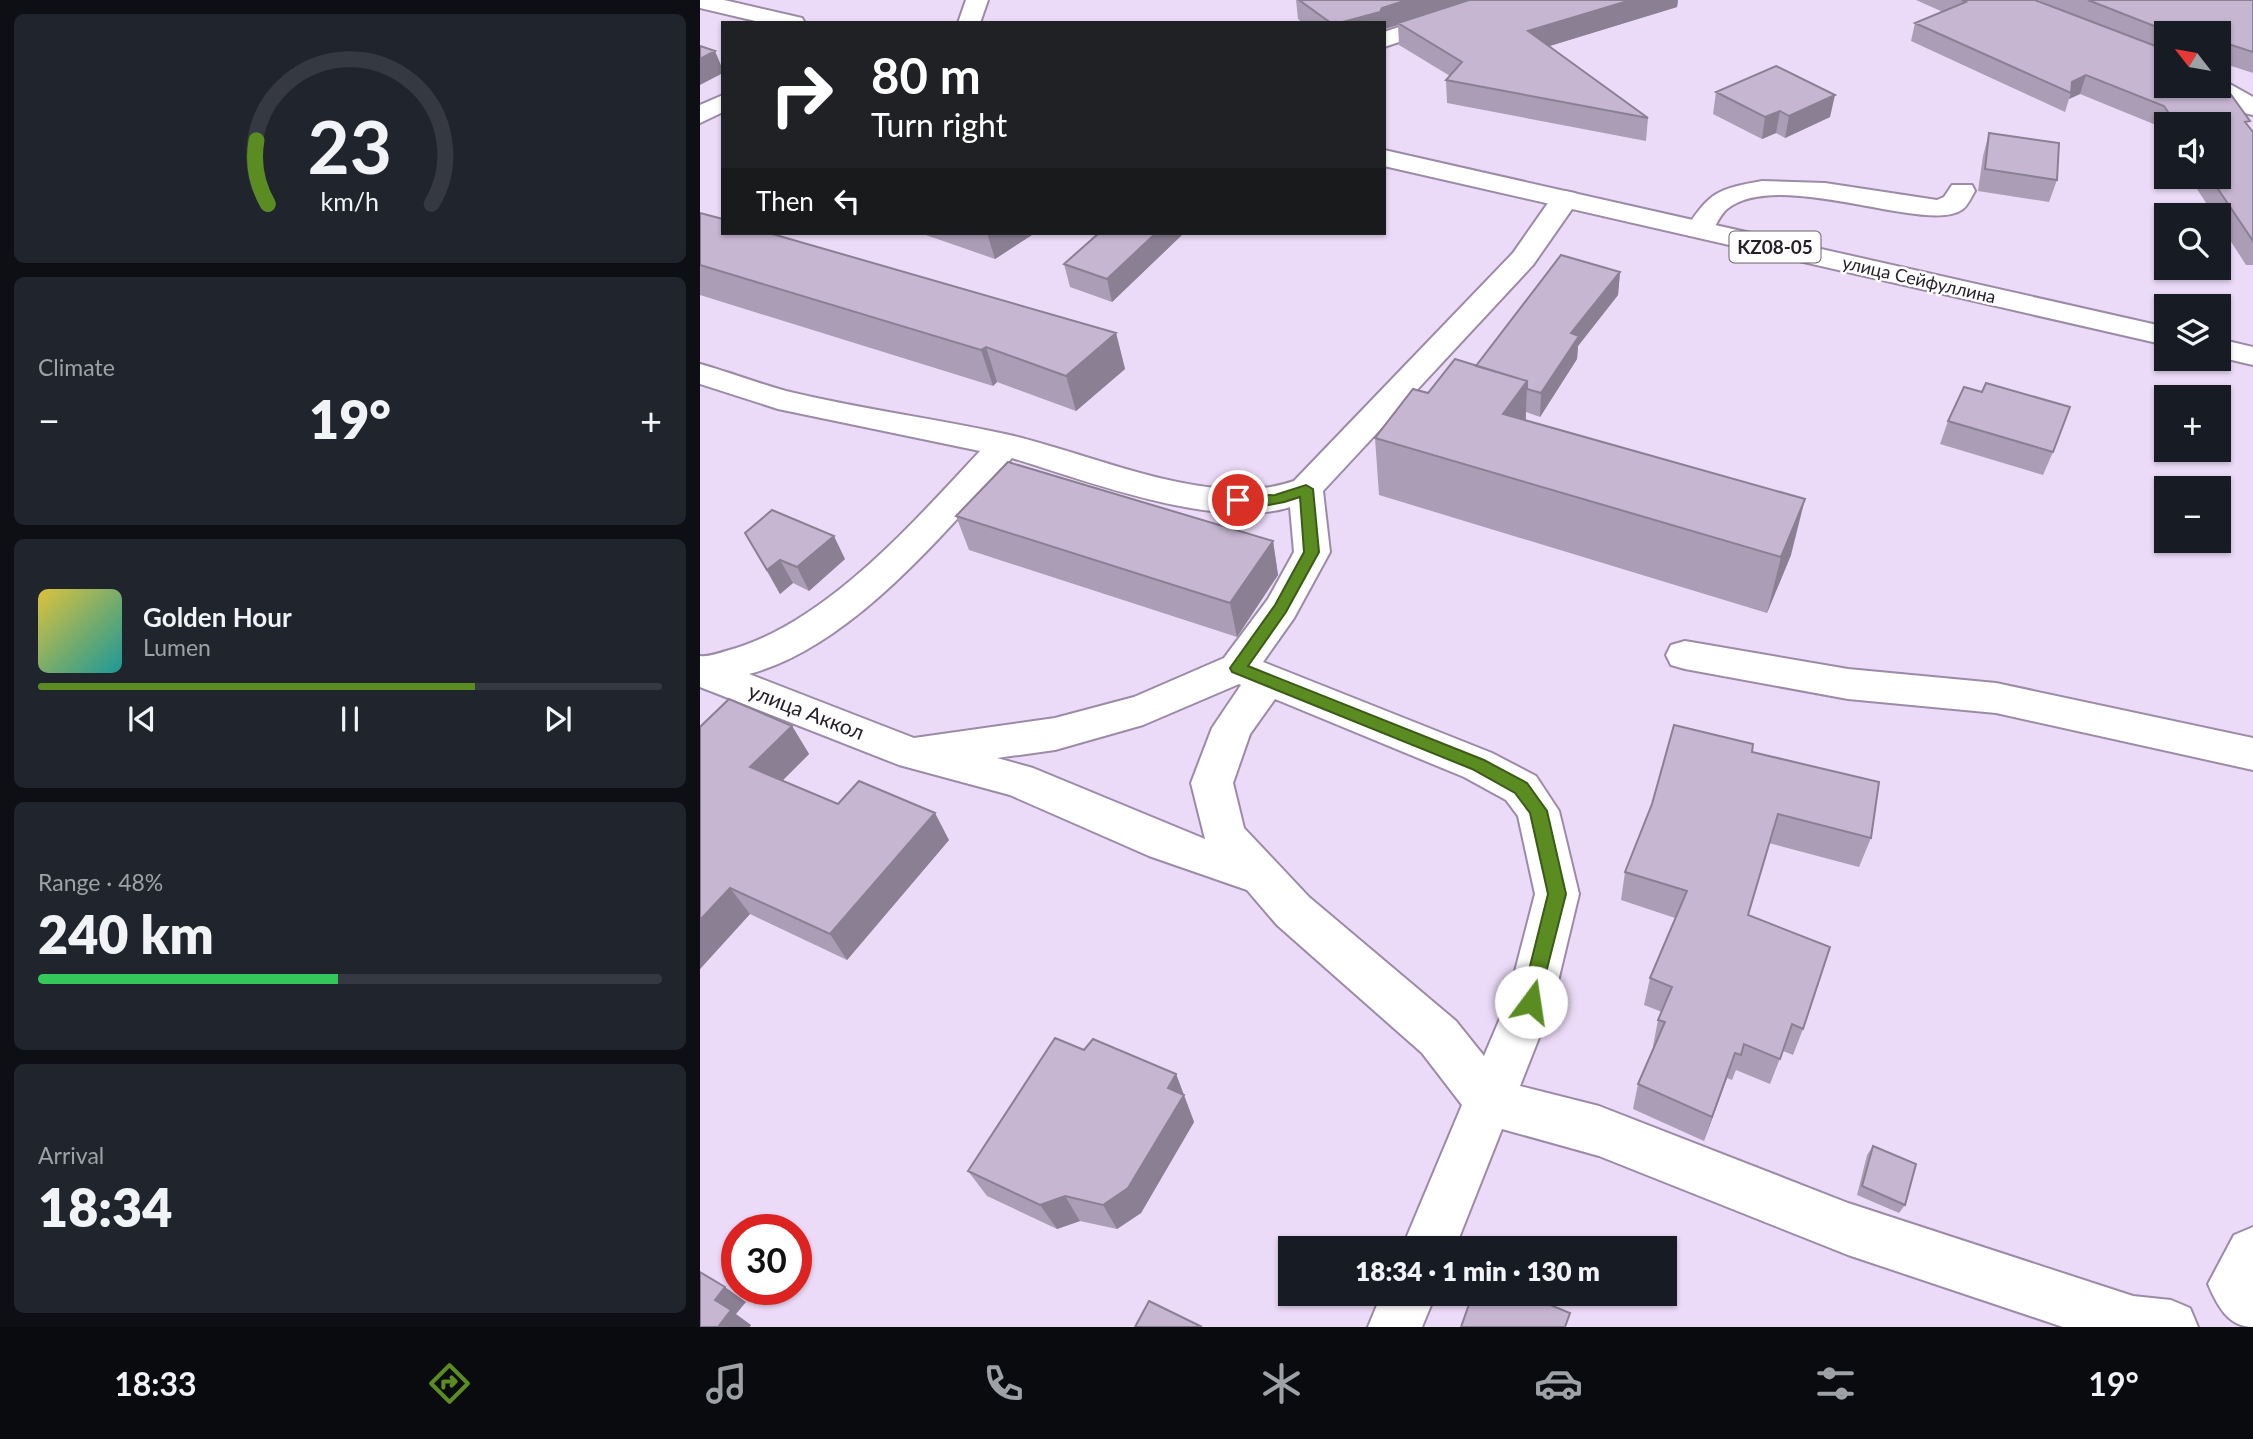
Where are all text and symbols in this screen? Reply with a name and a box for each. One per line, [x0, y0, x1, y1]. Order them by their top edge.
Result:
north arrow [2154, 21, 2231, 98]
map controls [2154, 21, 2231, 553]
text: 80 m [871, 46, 981, 104]
icon: right [756, 49, 847, 140]
text: 23 [308, 103, 392, 191]
text: Turn right [871, 105, 1007, 144]
button: sound [2154, 112, 2231, 189]
icon: left [828, 182, 866, 220]
text: Then [756, 185, 814, 217]
text: km/h [321, 186, 379, 216]
button: search [2154, 203, 2231, 280]
road number: KZ08-05 [1730, 232, 1820, 262]
street label: улица Сейфуллина [1840, 251, 1998, 307]
button: layers [2154, 294, 2231, 371]
text: Climate [38, 353, 115, 381]
button: + [2154, 385, 2231, 462]
text: 19° [309, 388, 391, 450]
text: − [38, 397, 60, 443]
text: + [640, 397, 662, 443]
pin [1208, 470, 1268, 530]
button: − [2154, 476, 2231, 553]
icon: arrive [1219, 481, 1257, 519]
text: Golden Hour [143, 601, 292, 633]
text: Lumen [143, 633, 211, 661]
street label: улица Аккол [745, 677, 868, 744]
icon: previous [123, 700, 161, 738]
icon: pause [331, 700, 369, 738]
icon: next [539, 700, 577, 738]
text: Range · 48% [38, 868, 163, 896]
text: 240 km [38, 903, 214, 965]
position arrow [1494, 965, 1568, 1039]
text: Arrival [38, 1141, 104, 1169]
text: 18:34 [38, 1176, 172, 1238]
speed limit sign: 30 [721, 1214, 812, 1305]
text: 18:34 · 1 min · 130 m [1355, 1255, 1600, 1287]
icon: directions [425, 1359, 474, 1408]
icon: music [702, 1359, 751, 1408]
icon: phone [979, 1359, 1028, 1408]
icon: climate [1257, 1359, 1306, 1408]
icon: car [1534, 1359, 1583, 1408]
icon: filters [1811, 1359, 1860, 1408]
text: 18:33 [114, 1364, 197, 1403]
text: 19° [2088, 1364, 2139, 1403]

